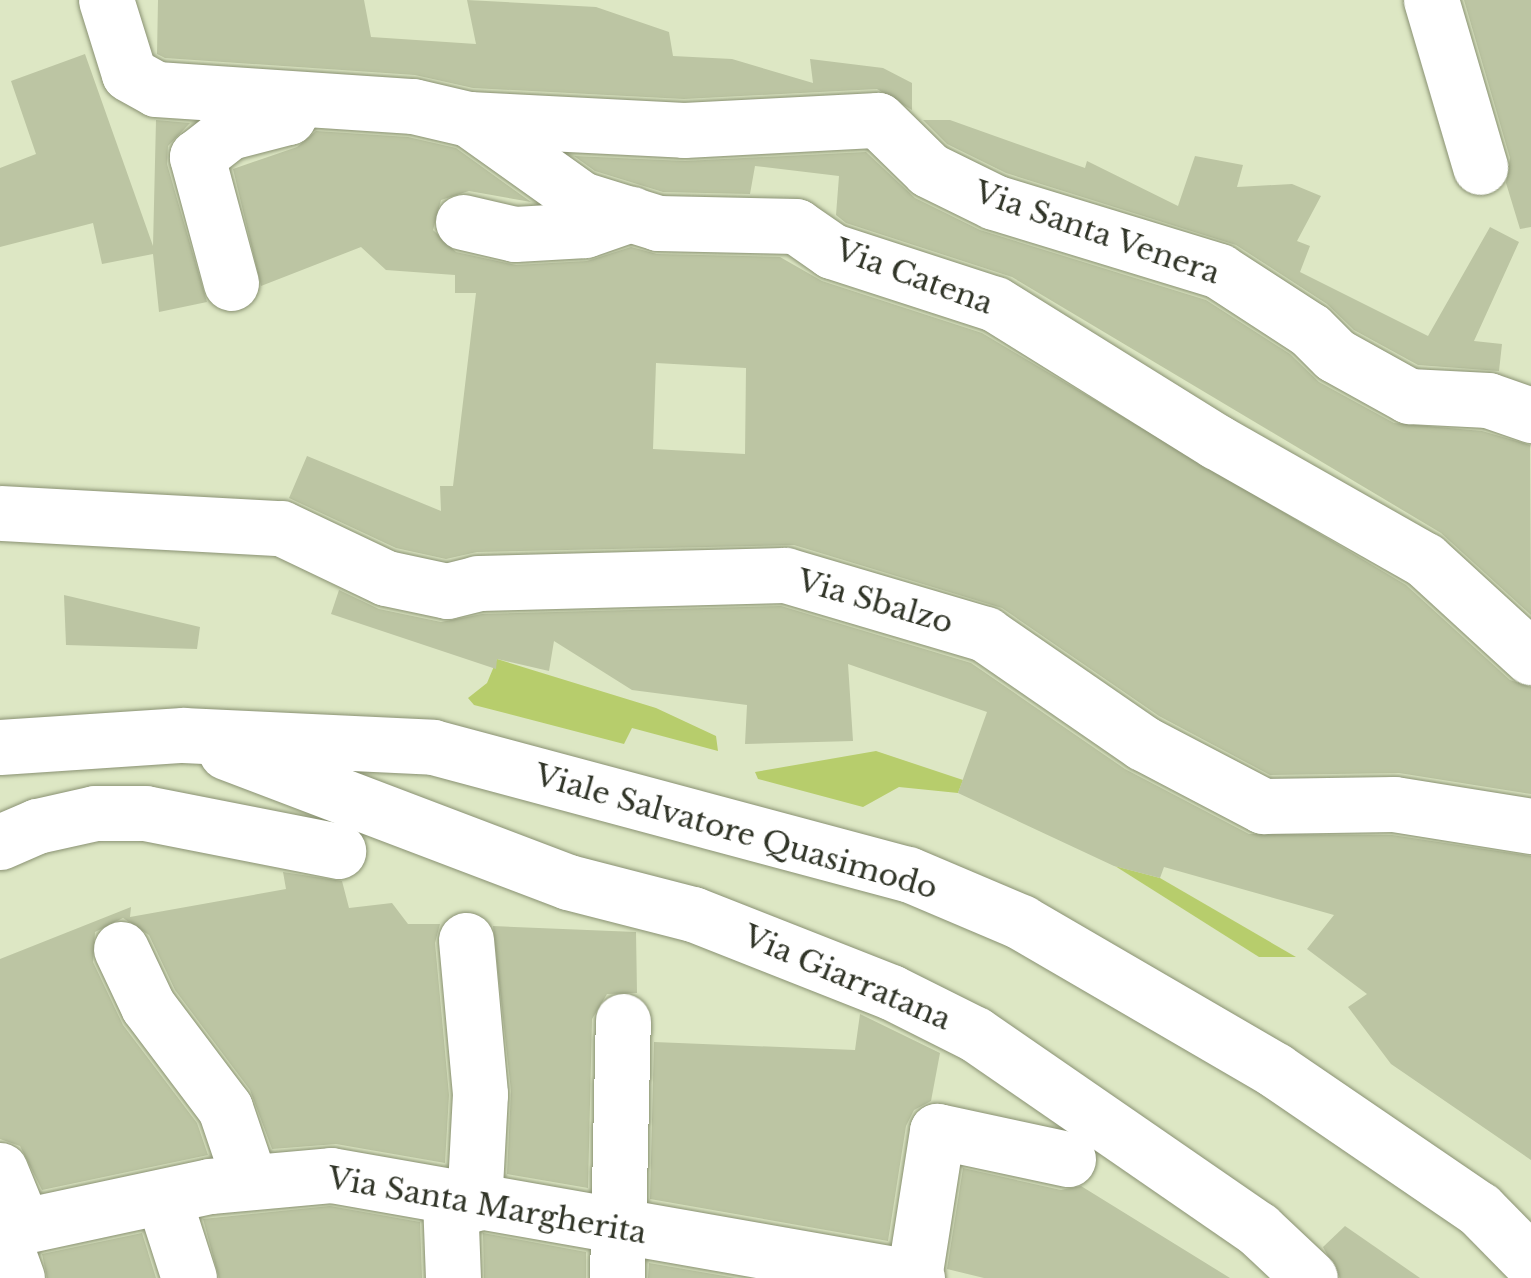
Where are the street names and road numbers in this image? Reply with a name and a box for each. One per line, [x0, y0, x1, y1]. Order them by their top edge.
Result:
street label: Via Santa Venera [969, 174, 1225, 292]
street label: Via Catena [830, 232, 998, 322]
street label: Via Sbalzo [793, 563, 957, 641]
street label: Viale Salvatore Quasimodo [531, 757, 941, 907]
street label: Via Giarratana [738, 918, 956, 1038]
street label: Via Santa Margherita [324, 1160, 650, 1252]

